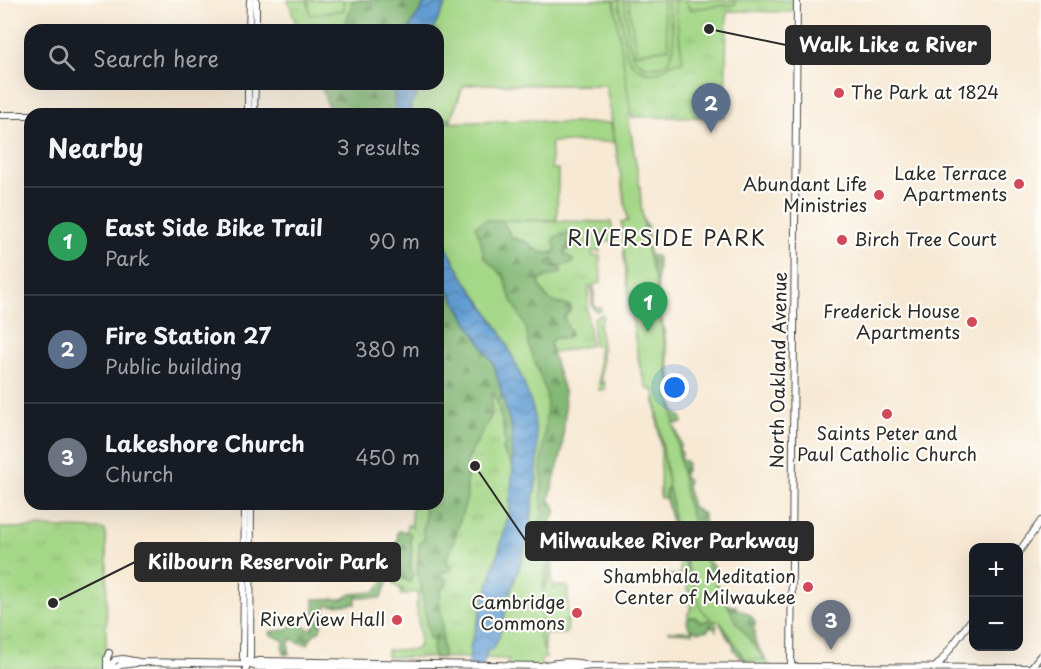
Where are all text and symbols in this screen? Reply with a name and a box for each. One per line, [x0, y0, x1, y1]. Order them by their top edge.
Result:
search box [24, 24, 444, 90]
callout: Walk Like a River [786, 26, 990, 64]
text: Walk Like a River [799, 29, 978, 59]
icon: search [45, 41, 78, 74]
text: Search here [93, 41, 219, 74]
place label: The Park at 1824 [851, 78, 999, 105]
pin: 2 [692, 84, 730, 133]
marker: The Park at 1824 [832, 86, 846, 100]
text: Nearby [48, 128, 143, 167]
text: 3 results [337, 132, 420, 162]
place label: Lake Terrace Apartments [894, 159, 1007, 207]
place label: Abundant Life Ministries [743, 170, 867, 218]
marker: Lake Terrace Apartments [1012, 177, 1026, 191]
marker: Abundant Life Ministries [872, 188, 886, 202]
text: East Side Bike Trail [105, 210, 323, 243]
district label: RIVERSIDE PARK [567, 221, 767, 253]
place label: Birch Tree Court [854, 225, 997, 252]
text: 1 [63, 226, 72, 256]
text: 90 m [369, 226, 420, 256]
marker: Birch Tree Court [835, 233, 849, 247]
text: Park [105, 243, 150, 273]
street label: North Oakland Avenue [762, 271, 793, 469]
pin: 1 [628, 282, 668, 332]
place label: Frederick House Apartments [823, 297, 960, 345]
marker: Frederick House Apartments [965, 315, 979, 329]
text: Fire Station 27 [105, 318, 271, 351]
text: 2 [60, 334, 75, 364]
text: 380 m [354, 334, 420, 364]
text: Public building [105, 351, 242, 381]
your location [660, 373, 689, 402]
marker: Saints Peter and Paul Catholic Church [880, 407, 894, 421]
place label: Saints Peter and Paul Catholic Church [797, 419, 977, 467]
text: Lakeshore Church [105, 426, 305, 459]
text: 3 [61, 442, 74, 472]
text: 450 m [355, 442, 420, 472]
text: Church [105, 459, 174, 489]
callout: Milwaukee River Parkway [526, 522, 813, 560]
text: Milwaukee River Parkway [539, 525, 799, 555]
callout: Kilbourn Reservoir Park [135, 543, 400, 581]
map controls [969, 543, 1023, 651]
button: + [969, 543, 1023, 597]
text: Kilbourn Reservoir Park [147, 546, 389, 576]
place label: Shambhala Meditation Center of Milwaukee [603, 562, 796, 610]
marker: Shambhala Meditation Center of Milwaukee [801, 580, 815, 594]
place label: Cambridge Commons [471, 588, 565, 636]
button: − [969, 597, 1023, 651]
pin: 3 [812, 600, 850, 650]
place label: RiverView Hall [259, 605, 385, 632]
marker: Cambridge Commons [570, 606, 584, 620]
marker: RiverView Hall [390, 613, 404, 627]

